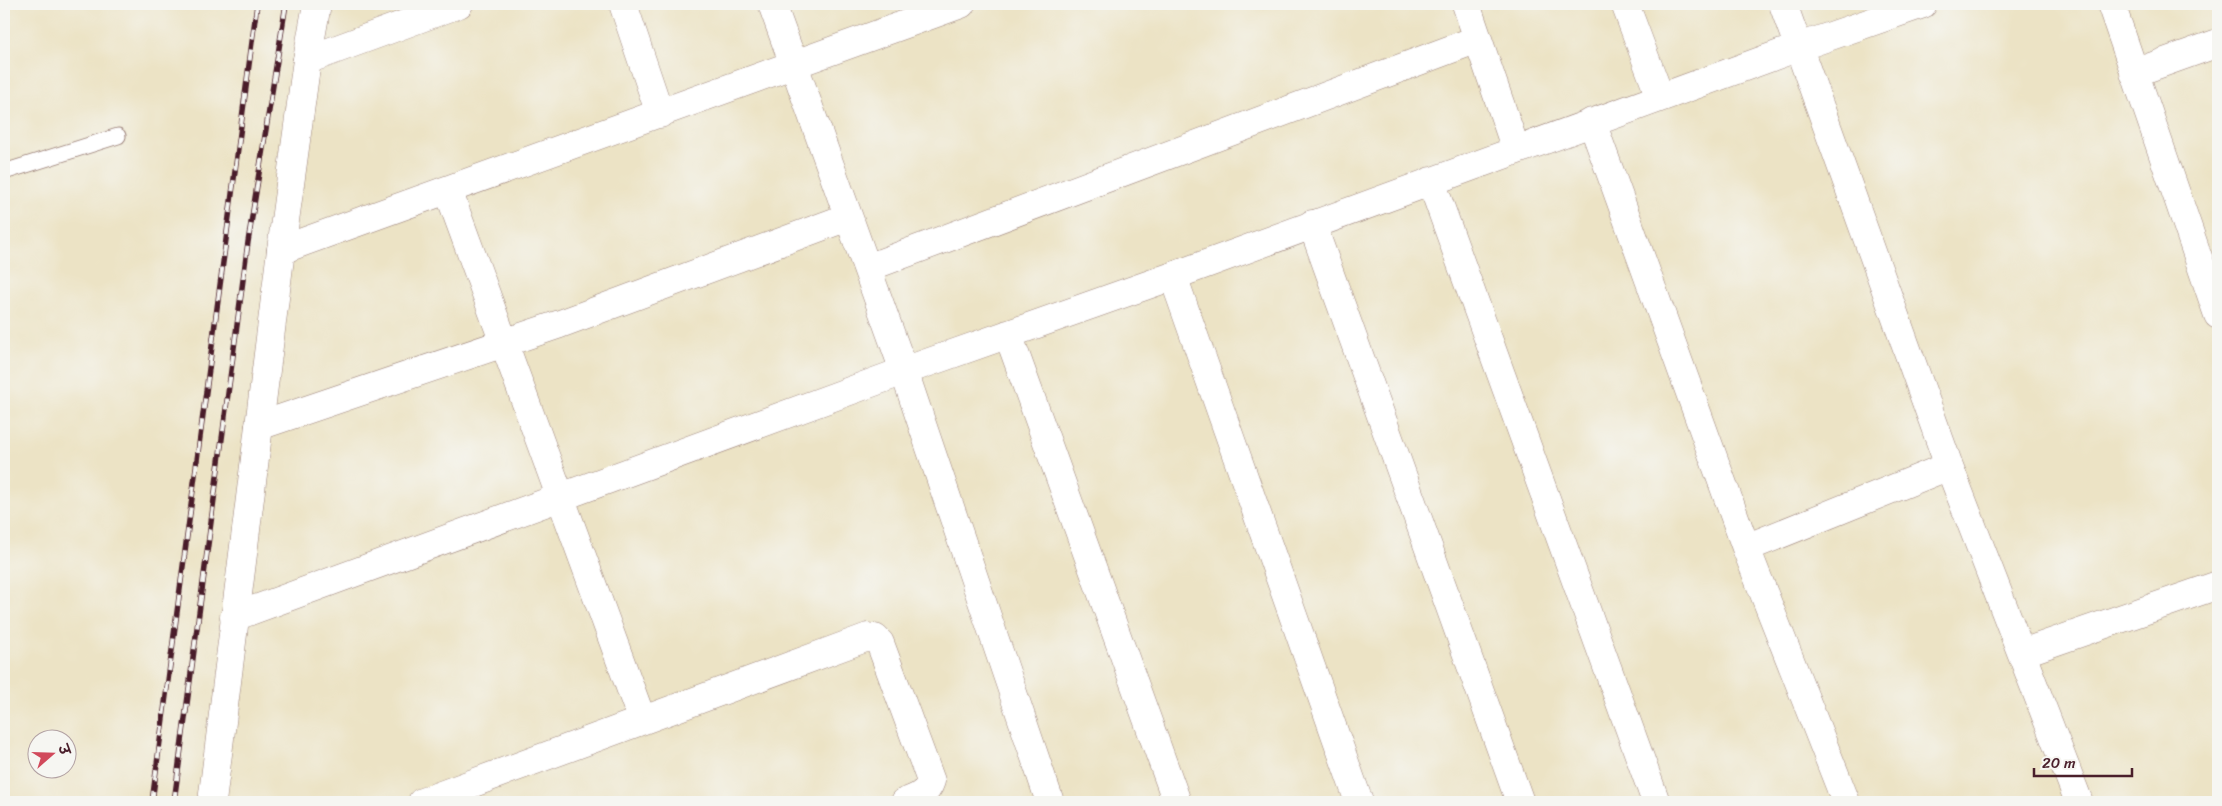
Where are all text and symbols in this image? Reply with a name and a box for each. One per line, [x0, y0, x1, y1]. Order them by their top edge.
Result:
north arrow [28, 728, 78, 778]
text: उ [50, 739, 78, 760]
scale bar [2034, 746, 2132, 778]
text: 20 m [2042, 750, 2076, 776]

